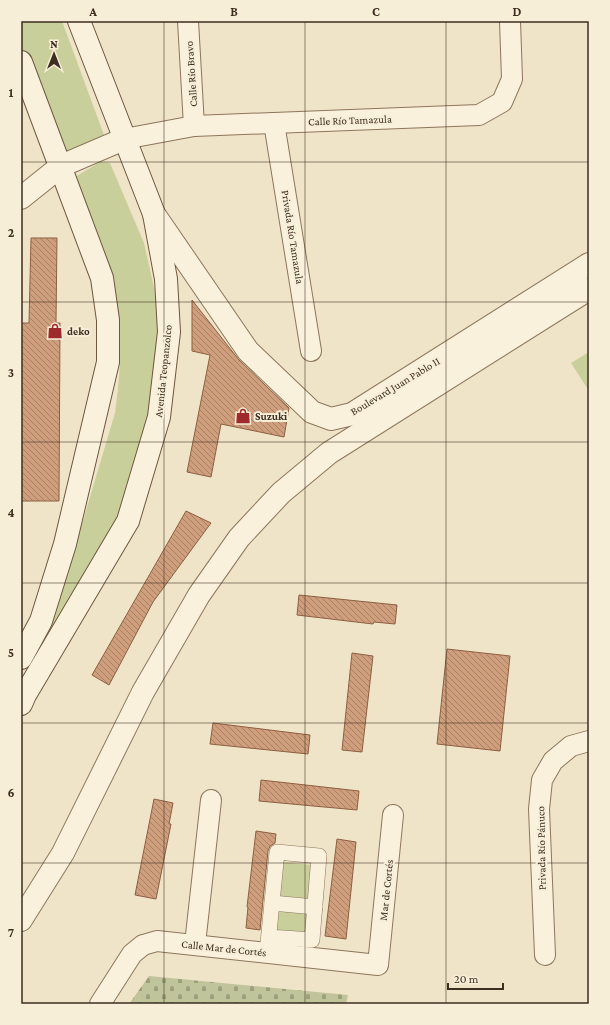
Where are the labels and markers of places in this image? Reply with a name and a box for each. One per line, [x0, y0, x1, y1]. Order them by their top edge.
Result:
shop icon: deko [46, 322, 64, 340]
place label: deko [67, 325, 90, 337]
shop icon: Suzuki [234, 407, 252, 425]
place label: Suzuki [255, 410, 288, 422]

